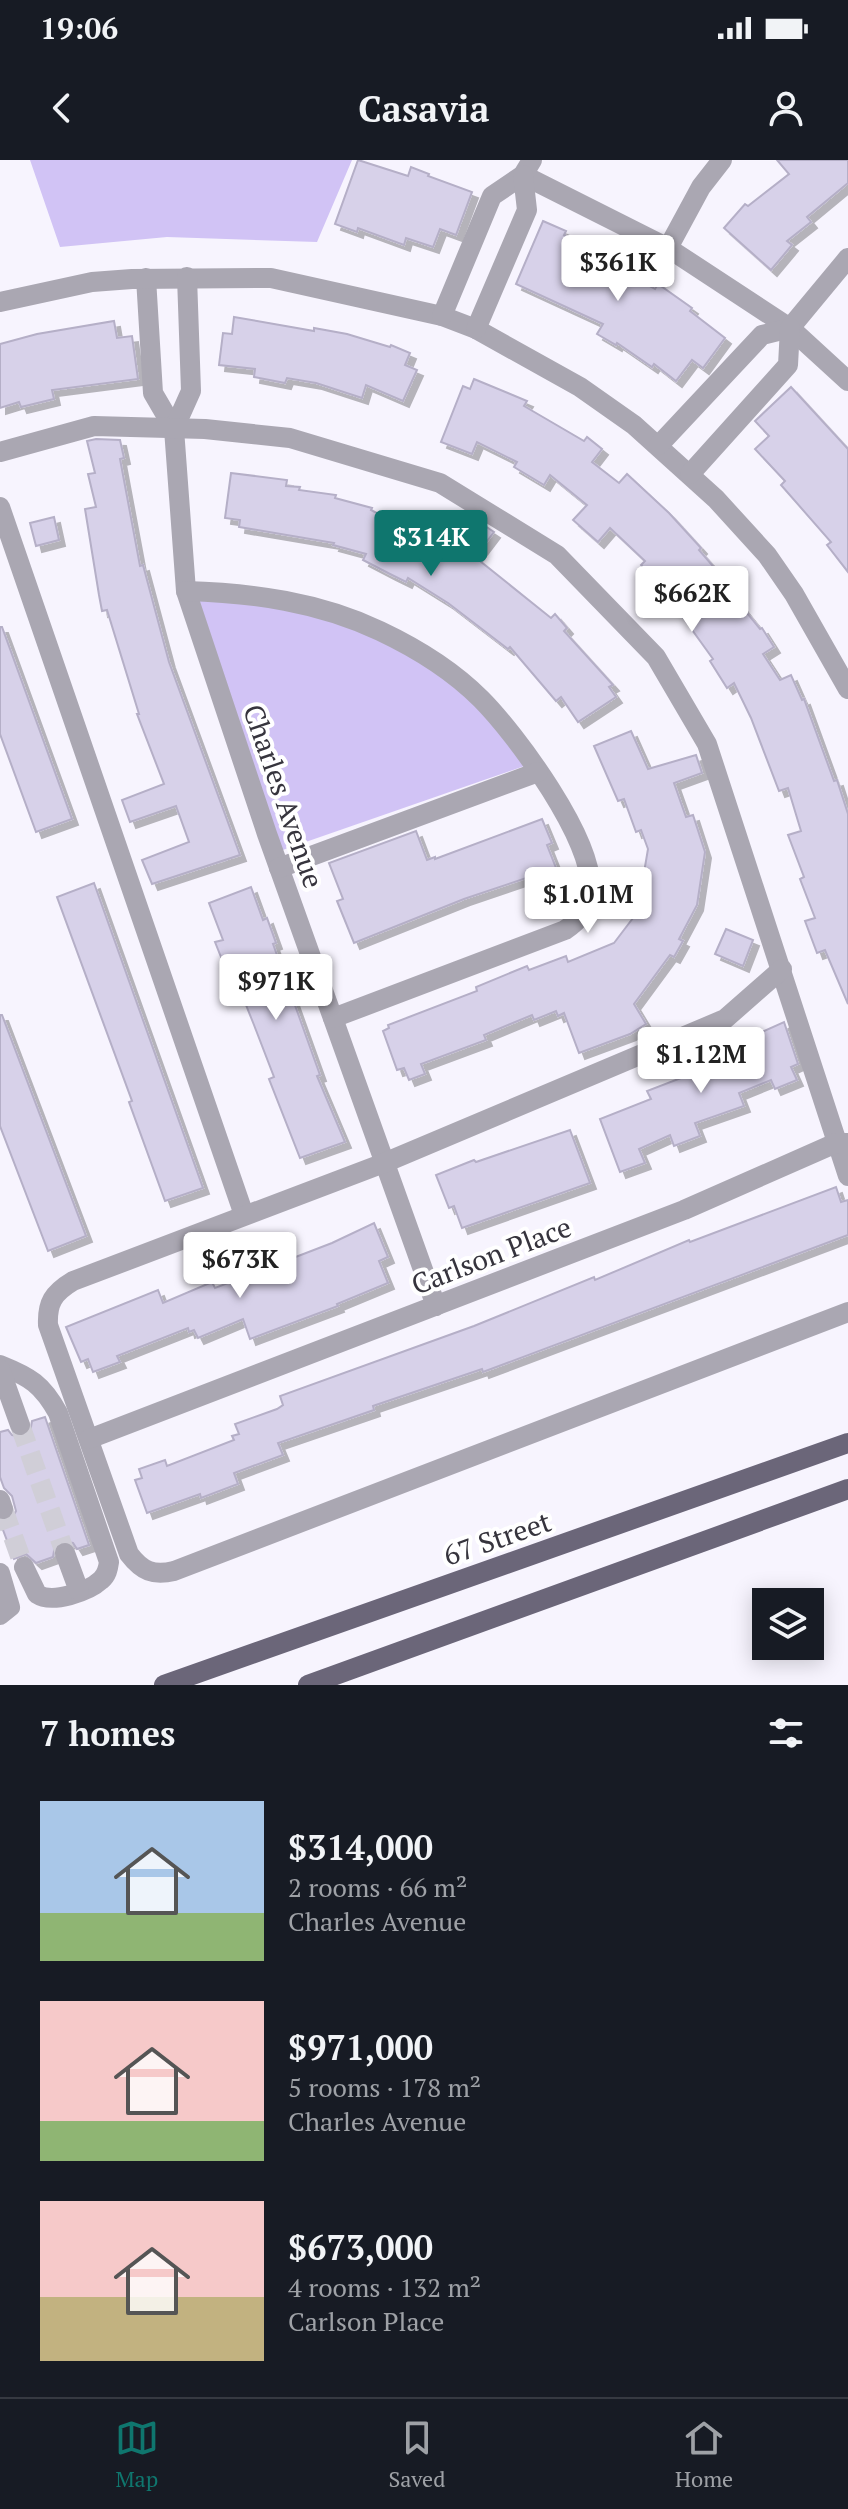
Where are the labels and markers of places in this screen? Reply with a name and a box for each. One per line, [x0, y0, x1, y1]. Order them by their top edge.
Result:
pin: $361K [562, 235, 674, 303]
pin: $314K [375, 510, 487, 578]
pin: $662K [636, 566, 748, 634]
pin: $1.01M [523, 867, 653, 935]
pin: $971K [220, 954, 332, 1022]
pin: $1.12M [636, 1027, 766, 1095]
pin: $673K [184, 1232, 296, 1300]

